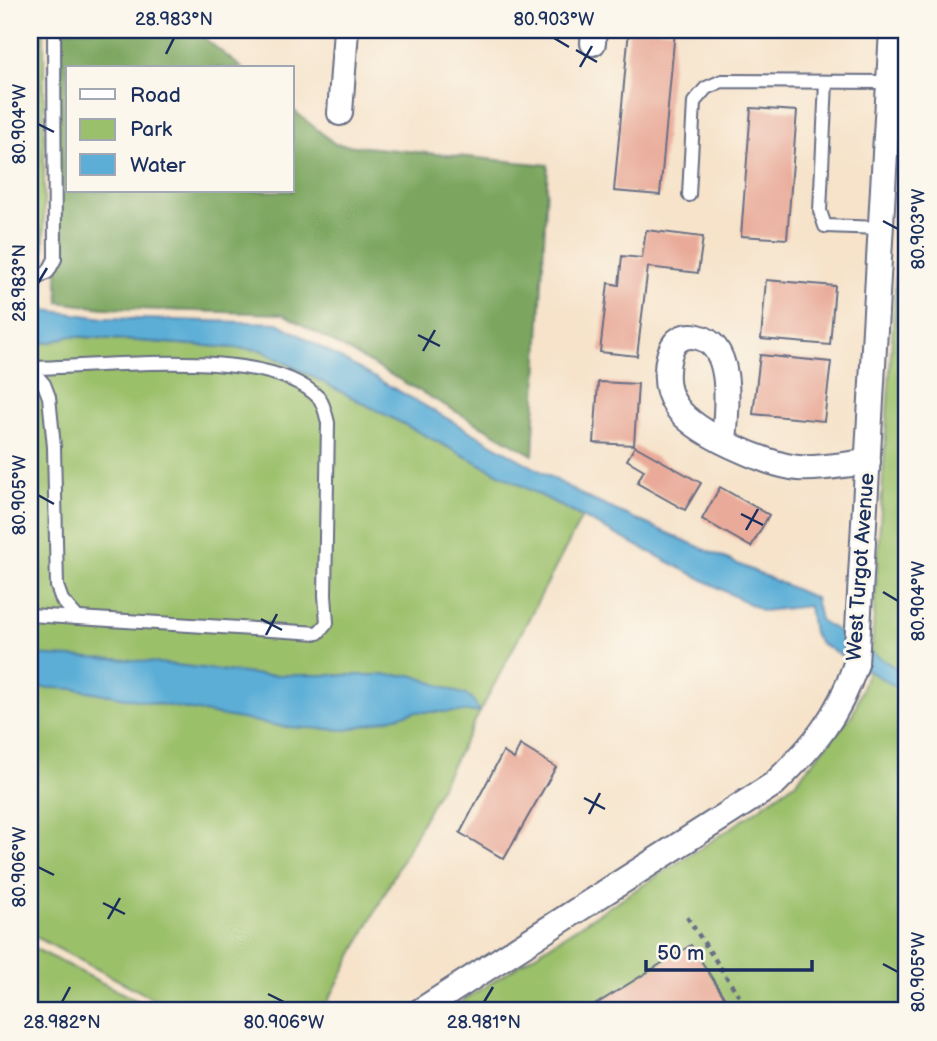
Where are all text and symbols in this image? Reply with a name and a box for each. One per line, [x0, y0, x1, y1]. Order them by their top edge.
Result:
text: 28.983°N [135, 9, 213, 30]
text: 80.903°W [514, 9, 595, 30]
legend [66, 66, 294, 192]
text: 80.904°W [9, 83, 30, 164]
text: Road [130, 83, 181, 108]
text: Park [130, 117, 173, 142]
text: Water [130, 153, 186, 178]
text: 80.903°W [908, 188, 929, 269]
text: 28.983°N [9, 244, 30, 322]
text: 80.905°W [9, 454, 30, 535]
street label: West Turgot Avenue [841, 472, 880, 662]
text: 80.904°W [908, 560, 929, 641]
text: 80.906°W [9, 826, 30, 907]
scale bar [646, 929, 813, 973]
text: 80.905°W [908, 931, 929, 1012]
text: 50 m [657, 941, 704, 966]
text: 28.982°N [23, 1012, 101, 1033]
text: 80.906°W [244, 1012, 325, 1033]
text: 28.981°N [447, 1012, 521, 1033]

